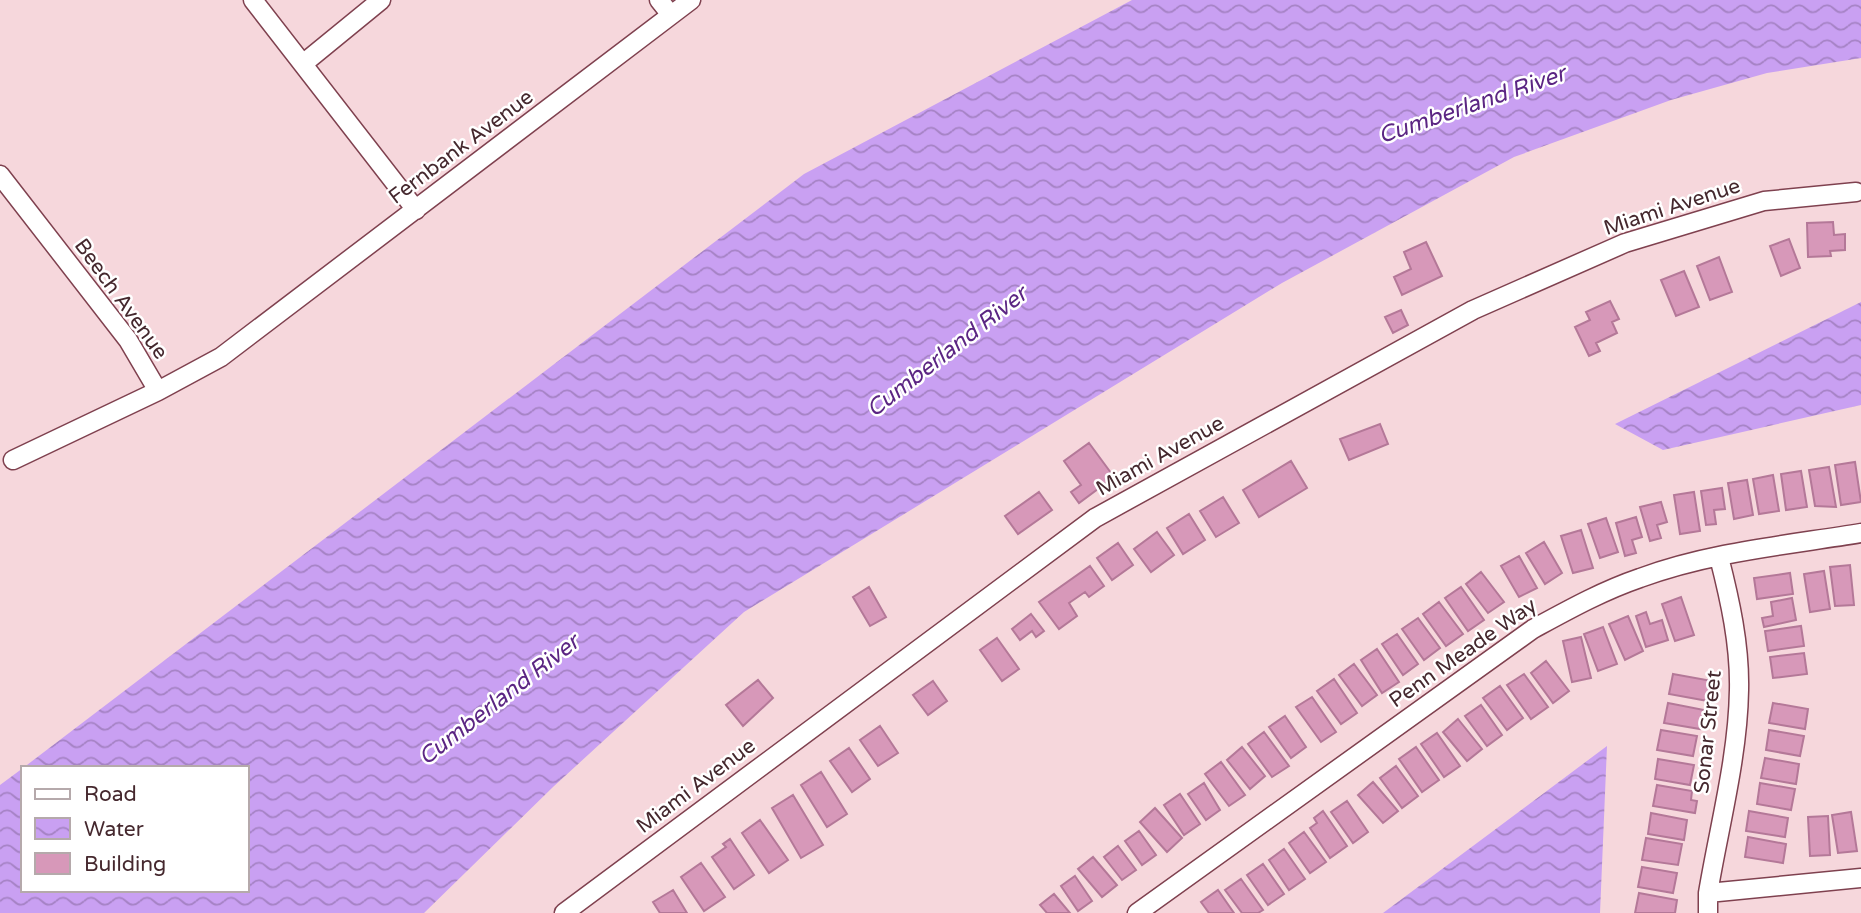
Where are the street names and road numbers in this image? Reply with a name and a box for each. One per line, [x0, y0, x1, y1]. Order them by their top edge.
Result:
street label: Fernbank Avenue [384, 84, 538, 210]
street label: Miami Avenue [1601, 173, 1744, 241]
street label: Beech Avenue [69, 234, 173, 364]
street label: Miami Avenue [1092, 411, 1228, 501]
street label: Penn Meade Way [1384, 593, 1542, 713]
street label: Sonar Street [1689, 669, 1727, 795]
street label: Miami Avenue [632, 733, 760, 839]

